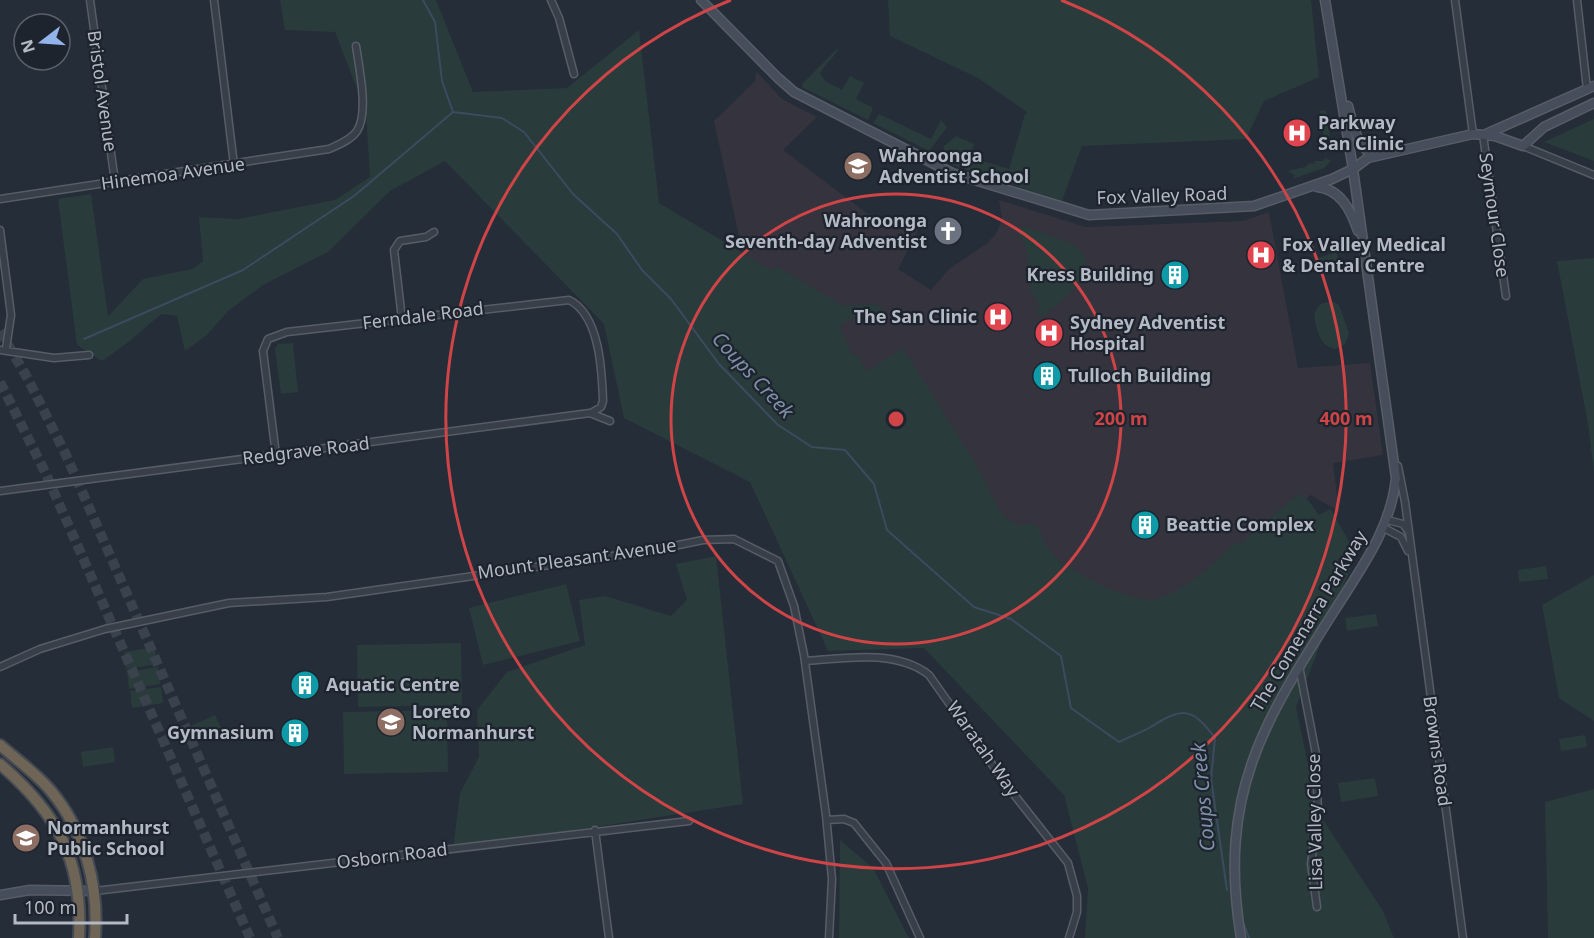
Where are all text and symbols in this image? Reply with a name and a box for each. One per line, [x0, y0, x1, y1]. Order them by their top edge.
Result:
north arrow [12, 12, 72, 72]
street label: Bristol Avenue [83, 29, 123, 153]
text: N [15, 37, 40, 56]
place label: Parkway San Clinic [1318, 110, 1404, 155]
hospital icon: Parkway San Clinic [1281, 117, 1313, 149]
place label: Wahroonga Adventist School [879, 143, 1029, 188]
school or university icon: Wahroonga Adventist School [842, 150, 874, 182]
street label: Hinemoa Avenue [99, 151, 246, 195]
street label: Seymour Close [1474, 151, 1516, 279]
street label: Fox Valley Road [1096, 181, 1228, 209]
place label: Wahroonga Seventh-day Adventist [725, 208, 927, 253]
church icon: Wahroonga Seventh-day Adventist [932, 215, 964, 247]
place label: Fox Valley Medical & Dental Centre [1282, 232, 1446, 277]
hospital icon: Fox Valley Medical & Dental Centre [1245, 239, 1277, 271]
building icon: Kress Building [1159, 259, 1191, 291]
place label: Kress Building [1027, 262, 1154, 286]
street label: Ferndale Road [361, 296, 485, 334]
hospital icon: The San Clinic [982, 301, 1014, 333]
place label: The San Clinic [854, 304, 977, 328]
place label: Sydney Adventist Hospital [1070, 310, 1225, 355]
hospital icon: Sydney Adventist Hospital [1033, 317, 1065, 349]
water label: Coups Creek [706, 326, 801, 425]
building icon: Tulloch Building [1031, 360, 1063, 392]
place label: Tulloch Building [1068, 363, 1211, 387]
text: 200 m [1094, 406, 1148, 430]
text: 400 m [1319, 406, 1373, 430]
centre of rings [886, 409, 906, 429]
street label: Redgrave Road [241, 430, 371, 470]
building icon: Beattie Complex [1129, 509, 1161, 541]
place label: Beattie Complex [1166, 512, 1314, 536]
street label: The Comenarra Parkway [1245, 525, 1372, 715]
street label: Mount Pleasant Avenue [476, 532, 678, 584]
building icon: Aquatic Centre [289, 669, 321, 701]
place label: Aquatic Centre [326, 672, 460, 696]
street label: Browns Road [1418, 694, 1458, 808]
street label: Waratah Way [942, 696, 1026, 802]
place label: Loreto Normanhurst [412, 699, 534, 744]
school or university icon: Loreto Normanhurst [375, 706, 407, 738]
building icon: Gymnasium [279, 717, 311, 749]
place label: Gymnasium [167, 720, 274, 744]
water label: Coups Creek [1184, 740, 1221, 853]
street label: Lisa Valley Close [1301, 753, 1327, 891]
place label: Normanhurst Public School [47, 815, 169, 860]
school or university icon: Normanhurst Public School [10, 822, 42, 854]
street label: Osborn Road [335, 836, 448, 874]
scale bar [15, 887, 128, 925]
text: 100 m [24, 895, 76, 919]

